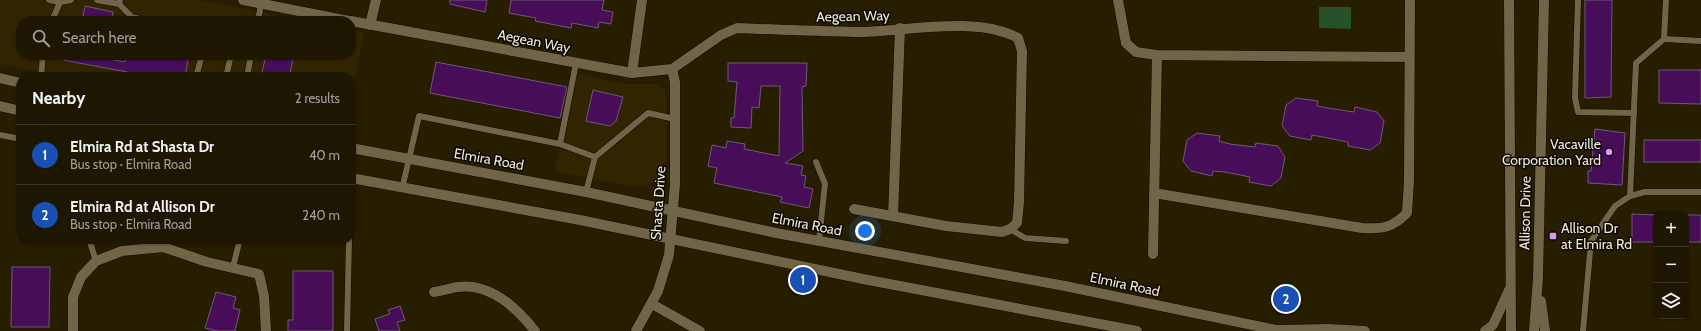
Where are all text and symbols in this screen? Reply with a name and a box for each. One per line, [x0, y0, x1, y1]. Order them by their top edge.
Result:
street label: Aegean Way [816, 6, 890, 26]
search box [16, 16, 356, 60]
street label: Aegean Way [496, 25, 572, 57]
icon: search [30, 27, 52, 49]
text: Search here [62, 29, 137, 47]
text: Nearby [32, 88, 85, 108]
text: 2 results [295, 90, 340, 106]
place label: Vacaville Corporation Yard [1502, 135, 1601, 169]
text: Elmira Rd at Shasta Dr [70, 138, 214, 156]
street label: Elmira Road [453, 144, 525, 174]
text: 1 [43, 147, 47, 163]
text: 40 m [309, 147, 340, 163]
marker: Vacaville Corporation Yard [1604, 147, 1614, 157]
text: Bus stop · Elmira Road [70, 156, 192, 172]
street label: Shasta Drive [646, 165, 670, 241]
street label: Allison Drive [1515, 176, 1535, 250]
text: Elmira Rd at Allison Dr [70, 198, 215, 216]
text: 2 [42, 207, 48, 223]
text: 240 m [302, 207, 340, 223]
street label: Elmira Road [770, 208, 844, 240]
map controls [1653, 211, 1689, 319]
button: + [1653, 211, 1689, 247]
text: Bus stop · Elmira Road [70, 216, 192, 232]
place label: Allison Dr at Elmira Rd [1561, 219, 1632, 253]
your location [855, 221, 875, 241]
marker: Allison Dr at Elmira Rd [1548, 231, 1558, 241]
button: − [1653, 247, 1689, 283]
pin: 1 [790, 265, 816, 295]
street label: Elmira Road [1088, 268, 1162, 300]
button: layers [1653, 283, 1689, 319]
pin: 2 [1273, 284, 1299, 314]

